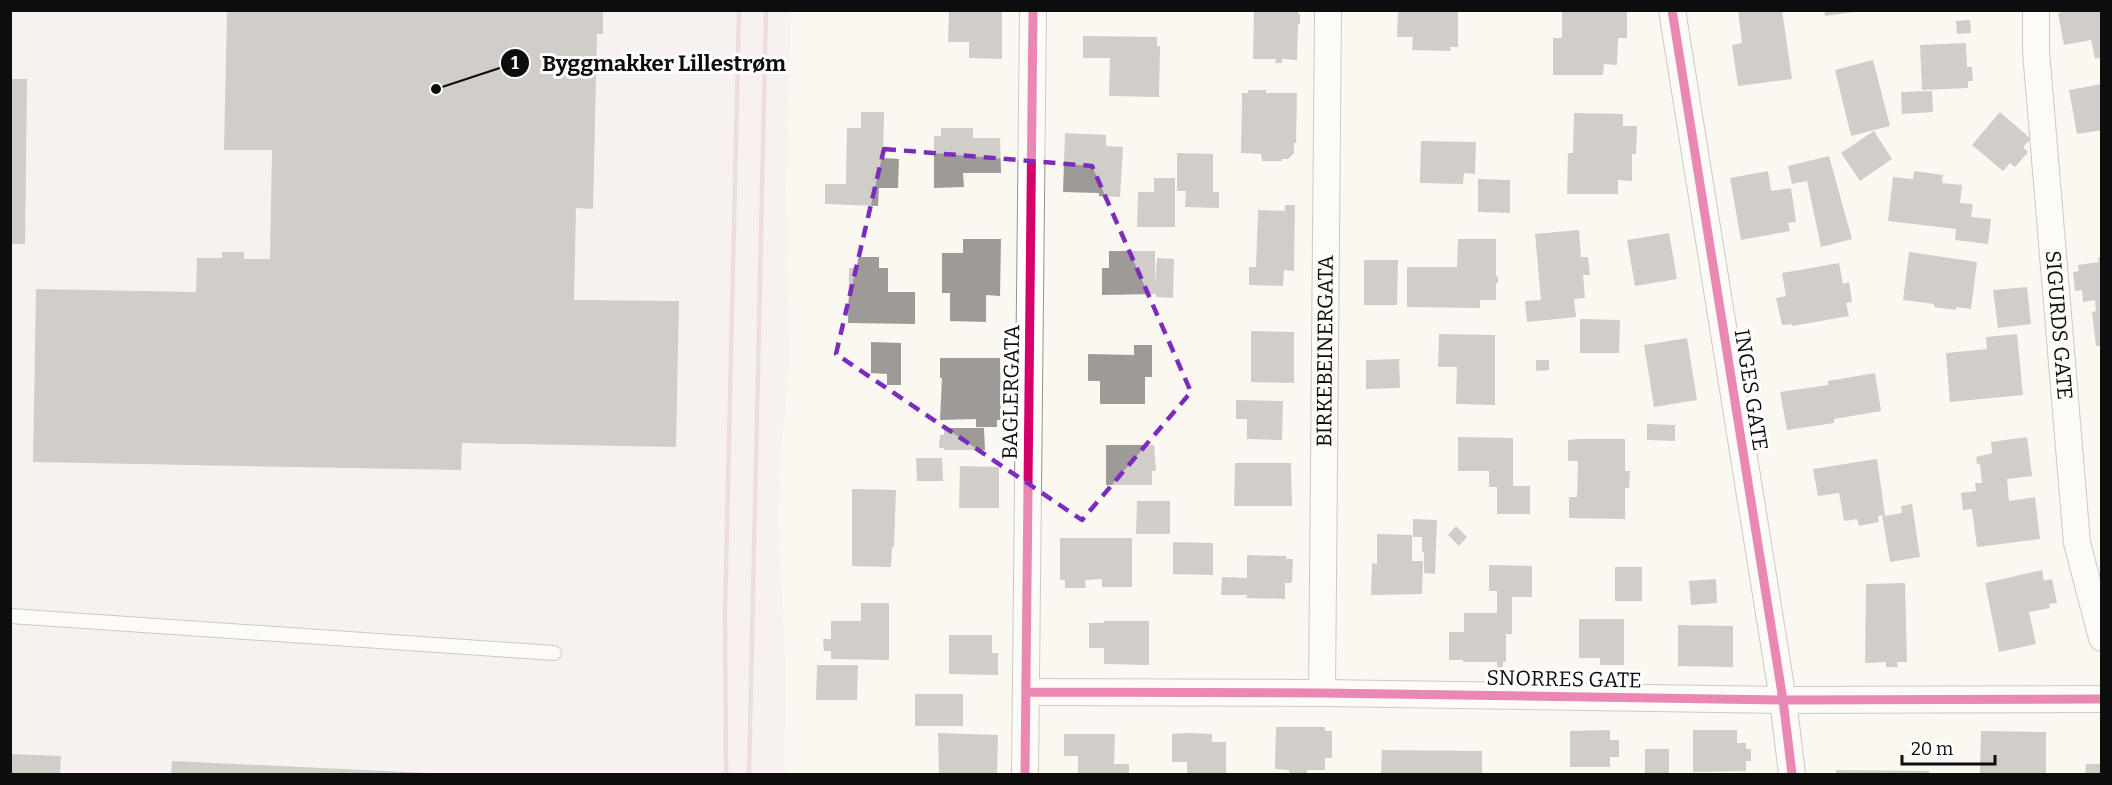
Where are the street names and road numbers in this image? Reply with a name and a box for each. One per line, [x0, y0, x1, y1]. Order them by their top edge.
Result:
street label: SIGURDS GATE [2040, 249, 2078, 401]
street label: BIRKEBEINERGATA [1311, 255, 1339, 447]
street label: BAGLERGATA [997, 324, 1025, 459]
street label: INGES GATE [1729, 327, 1773, 453]
street label: SNORRES GATE [1486, 665, 1642, 693]

